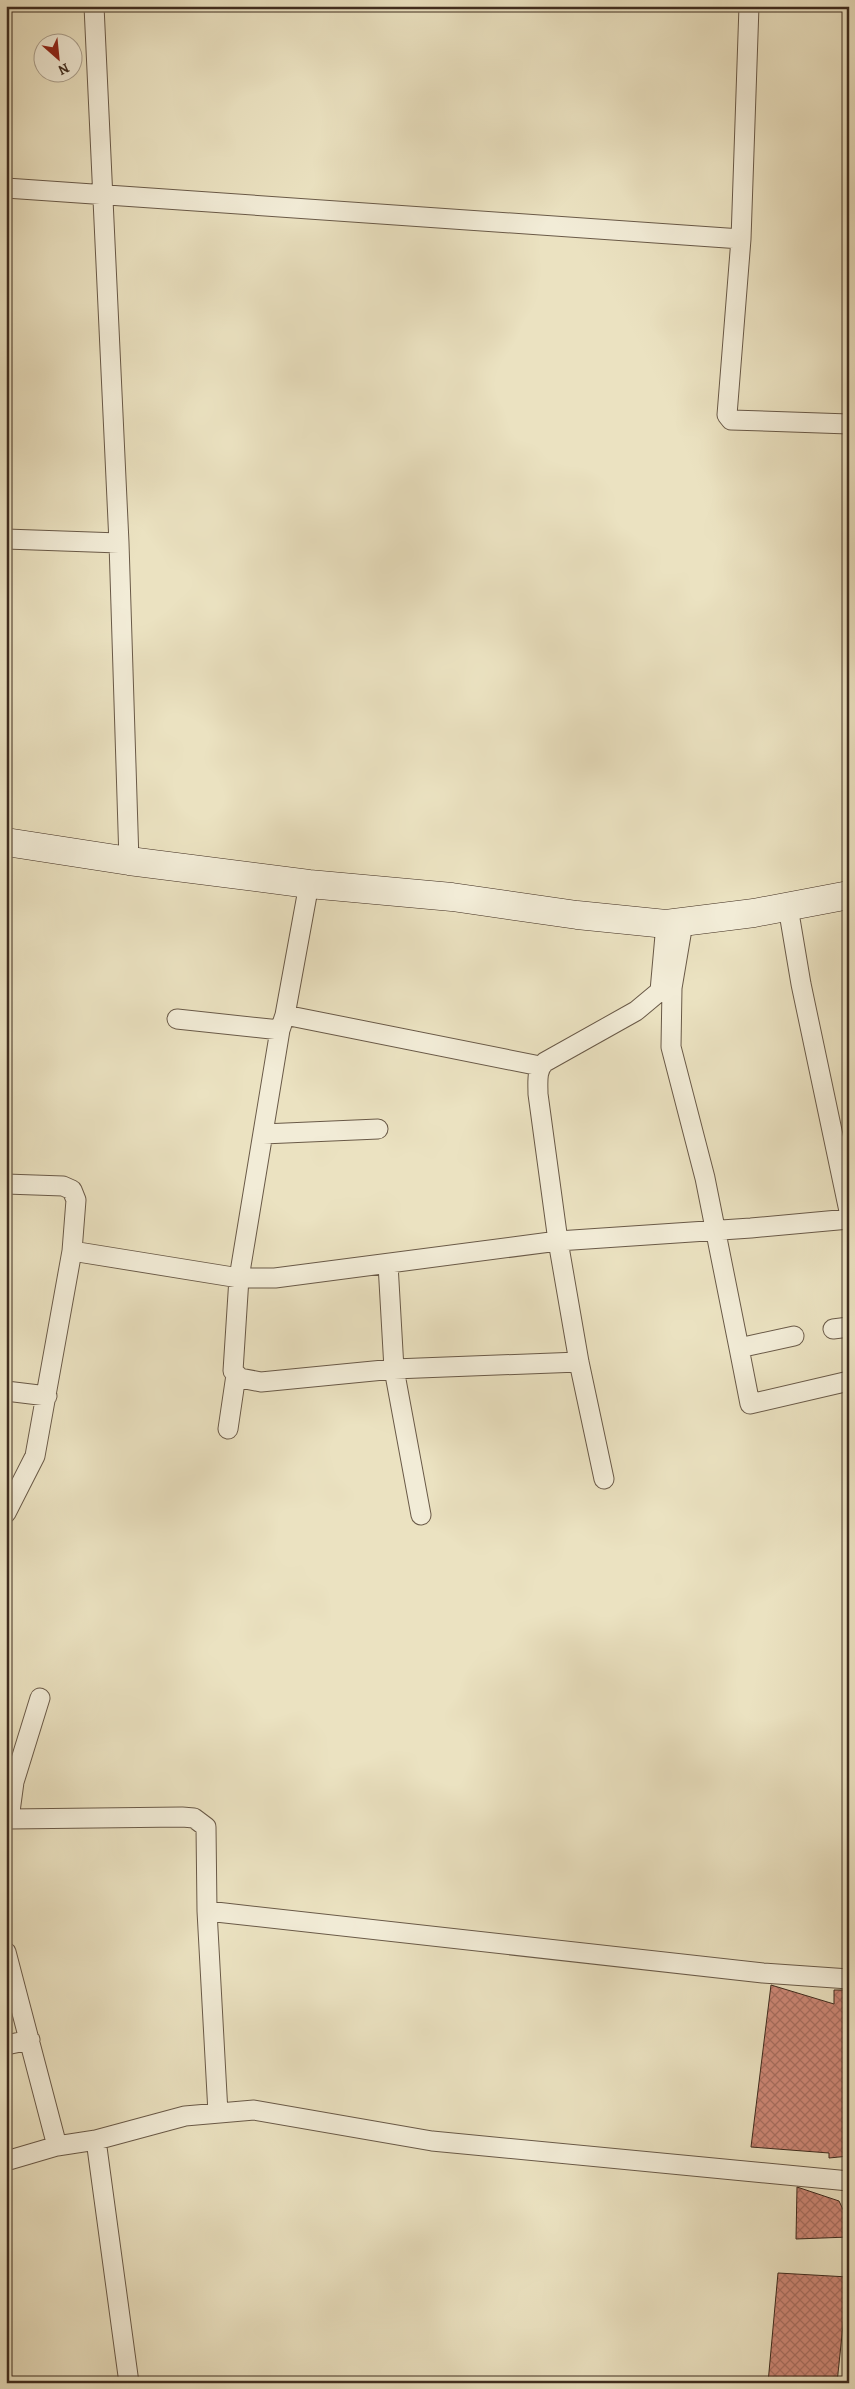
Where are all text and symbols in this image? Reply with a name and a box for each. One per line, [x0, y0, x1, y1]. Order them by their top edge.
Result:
north arrow [32, 32, 82, 82]
text: N [55, 58, 73, 80]

